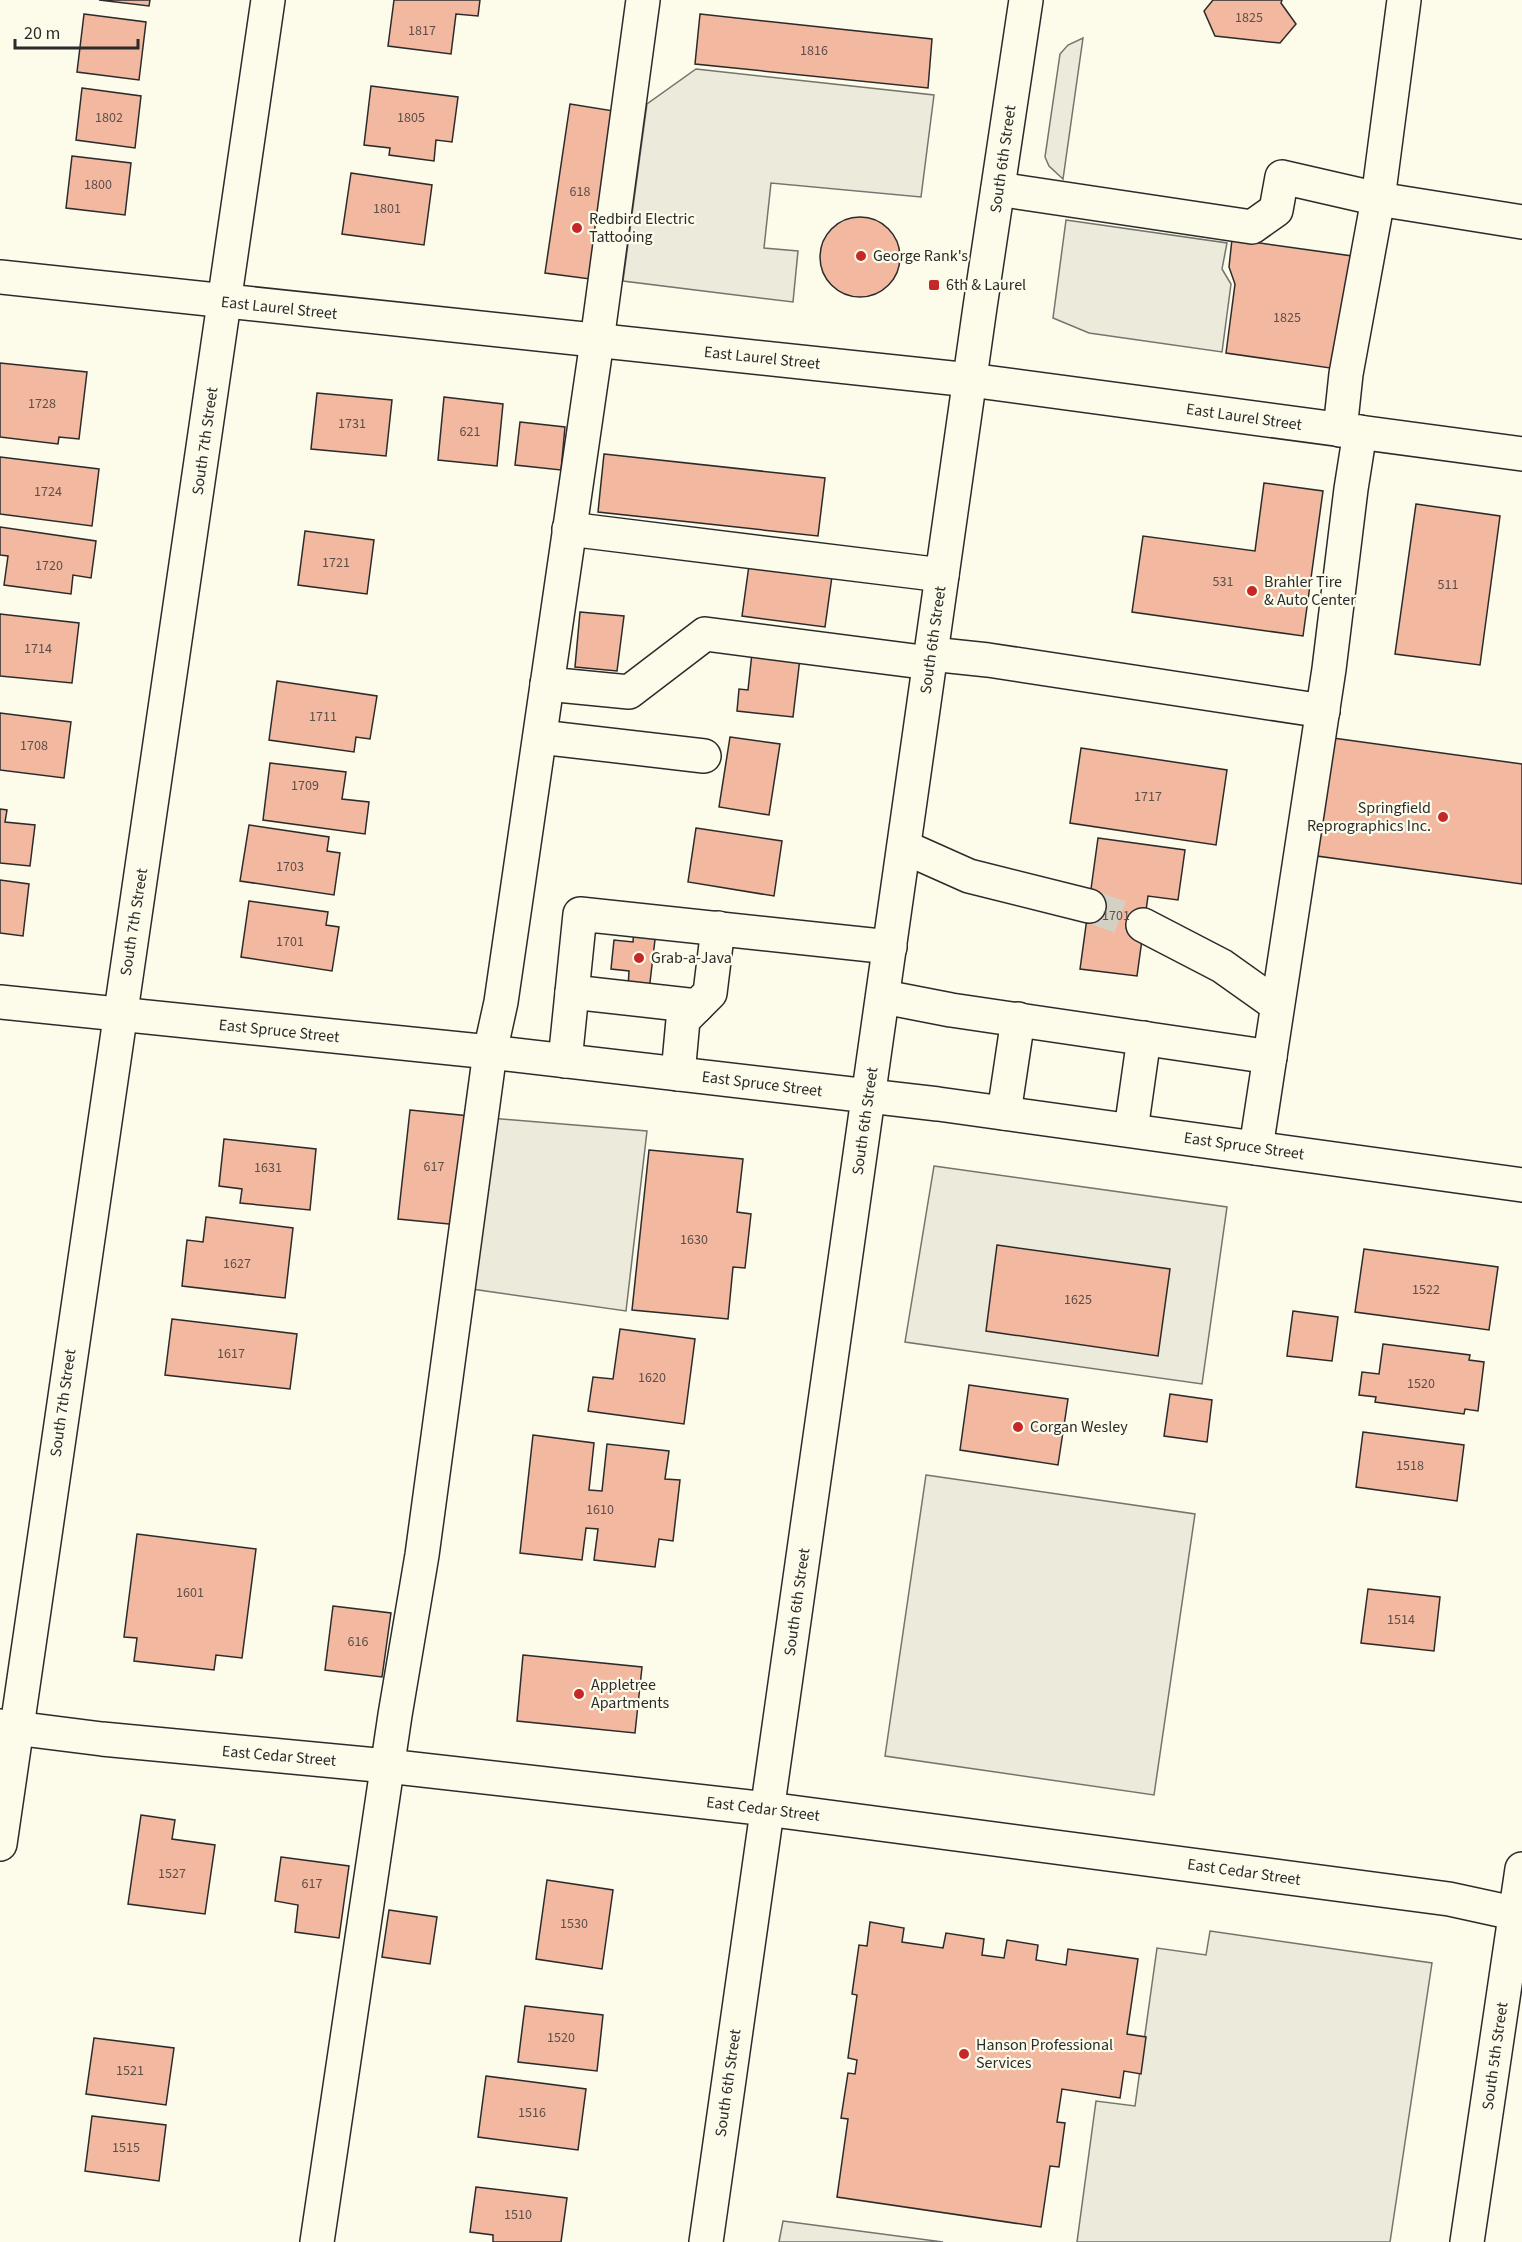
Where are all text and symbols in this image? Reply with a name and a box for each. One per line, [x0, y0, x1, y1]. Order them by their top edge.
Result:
house number: 1825 [1235, 8, 1263, 28]
scale bar [15, 12, 138, 50]
text: 20 m [24, 21, 60, 46]
house number: 1817 [408, 21, 436, 41]
house number: 1816 [800, 41, 828, 61]
street label: South 6th Street [985, 103, 1022, 214]
house number: 1802 [95, 108, 123, 128]
house number: 1805 [397, 108, 425, 128]
house number: 1800 [84, 175, 112, 195]
house number: 618 [570, 182, 590, 202]
house number: 1801 [373, 199, 401, 219]
place label: Redbird Electric Tattooing [589, 208, 695, 248]
marker: Redbird Electric Tattooing [570, 221, 584, 235]
place label: George Rank's [873, 245, 968, 267]
marker: George Rank's [854, 249, 868, 263]
place label: 6th & Laurel [946, 274, 1026, 296]
marker: 6th & Laurel [927, 278, 941, 292]
street label: East Laurel Street [220, 291, 339, 325]
house number: 1825 [1273, 308, 1301, 328]
street label: East Laurel Street [703, 341, 822, 375]
street label: South 7th Street [187, 385, 224, 496]
house number: 1728 [28, 394, 56, 414]
street label: East Laurel Street [1185, 398, 1304, 436]
house number: 1731 [338, 414, 366, 434]
house number: 621 [460, 422, 480, 442]
house number: 1724 [34, 482, 62, 502]
house number: 1721 [322, 553, 350, 573]
house number: 1720 [35, 556, 63, 576]
place label: Brahler Tire & Auto Center [1264, 571, 1356, 611]
house number: 531 [1213, 572, 1233, 592]
house number: 511 [1438, 575, 1458, 595]
street label: South 6th Street [915, 584, 952, 695]
marker: Brahler Tire & Auto Center [1245, 584, 1259, 598]
house number: 1714 [24, 639, 52, 659]
house number: 1711 [309, 707, 337, 727]
house number: 1708 [20, 736, 48, 756]
house number: 1709 [291, 776, 319, 796]
house number: 1717 [1134, 787, 1162, 807]
place label: Springfield Reprographics Inc. [1307, 797, 1431, 837]
marker: Springfield Reprographics Inc. [1436, 810, 1450, 824]
house number: 1703 [276, 857, 304, 877]
street label: South 7th Street [115, 866, 153, 977]
house number: 1701 [1102, 906, 1130, 926]
house number: 1701 [276, 932, 304, 952]
place label: Grab-a-Java [651, 947, 732, 969]
marker: Grab-a-Java [632, 951, 646, 965]
street label: East Spruce Street [218, 1014, 341, 1048]
street label: South 6th Street [847, 1065, 884, 1176]
street label: East Spruce Street [700, 1066, 824, 1102]
street label: East Spruce Street [1182, 1127, 1306, 1165]
house number: 617 [424, 1157, 444, 1177]
house number: 1631 [254, 1158, 282, 1178]
house number: 1630 [680, 1230, 708, 1250]
house number: 1627 [223, 1254, 251, 1274]
house number: 1522 [1412, 1280, 1440, 1300]
house number: 1625 [1064, 1290, 1092, 1310]
house number: 1617 [217, 1344, 245, 1364]
street label: South 7th Street [45, 1347, 82, 1458]
house number: 1620 [638, 1368, 666, 1388]
house number: 1520 [1407, 1374, 1435, 1394]
place label: Corgan Wesley [1030, 1416, 1128, 1438]
marker: Corgan Wesley [1011, 1420, 1025, 1434]
house number: 1518 [1396, 1456, 1424, 1476]
house number: 1610 [586, 1500, 614, 1520]
street label: South 6th Street [779, 1546, 816, 1657]
house number: 1601 [176, 1583, 204, 1603]
house number: 1514 [1387, 1610, 1415, 1630]
house number: 616 [348, 1632, 368, 1652]
place label: Appletree Apartments [591, 1674, 670, 1714]
marker: Appletree Apartments [572, 1687, 586, 1701]
street label: East Cedar Street [221, 1740, 338, 1772]
street label: East Cedar Street [705, 1791, 822, 1827]
street label: East Cedar Street [1186, 1853, 1303, 1891]
house number: 1527 [158, 1864, 186, 1884]
house number: 617 [302, 1874, 322, 1894]
house number: 1530 [560, 1914, 588, 1934]
street label: South 5th Street [1477, 2000, 1514, 2111]
street label: South 6th Street [710, 2027, 747, 2138]
house number: 1520 [547, 2028, 575, 2048]
place label: Hanson Professional Services [976, 2034, 1113, 2074]
marker: Hanson Professional Services [957, 2047, 971, 2061]
house number: 1521 [116, 2061, 144, 2081]
house number: 1516 [518, 2103, 546, 2123]
house number: 1515 [112, 2138, 140, 2158]
house number: 1510 [504, 2205, 532, 2225]

